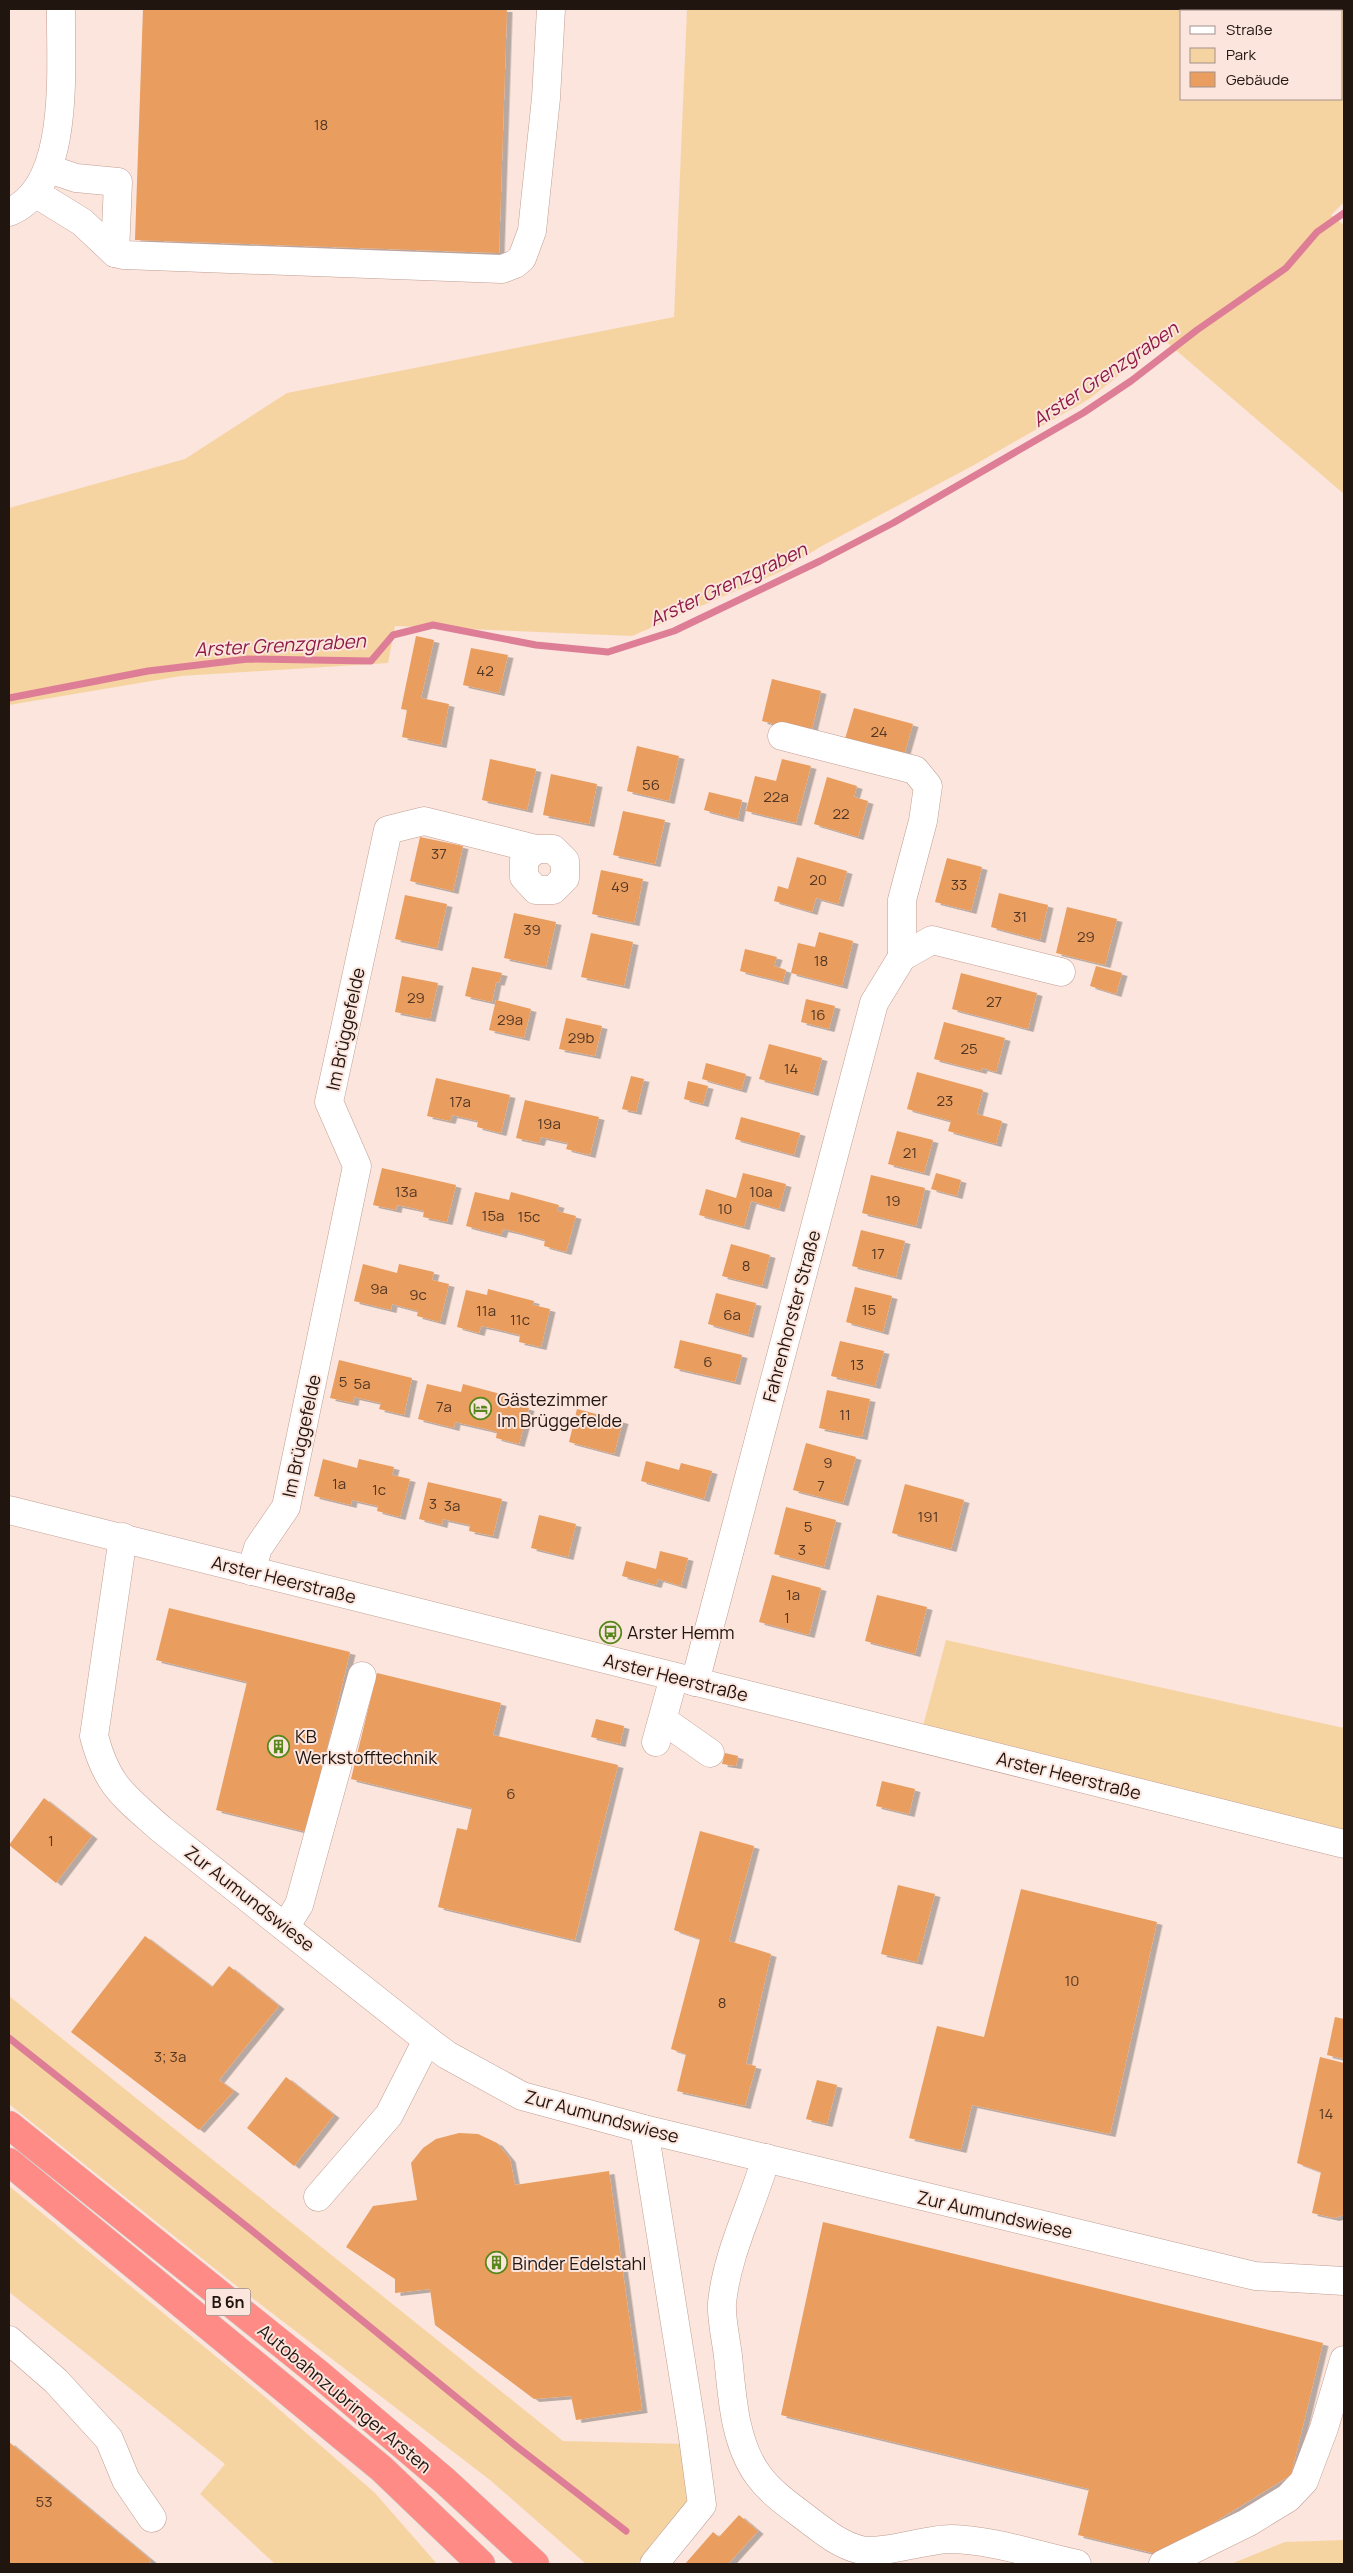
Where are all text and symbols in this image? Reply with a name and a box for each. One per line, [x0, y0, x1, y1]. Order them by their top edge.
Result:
legend [1180, 10, 1343, 100]
text: Straße [1226, 19, 1273, 40]
text: Park [1226, 44, 1256, 65]
text: Gebäude [1226, 69, 1289, 90]
house number: 18 [314, 114, 328, 135]
water label: Arster Grenzgraben [1027, 315, 1184, 433]
water label: Arster Grenzgraben [645, 536, 812, 632]
water label: Arster Grenzgraben [194, 627, 367, 662]
house number: 42 [476, 660, 494, 681]
house number: 24 [870, 721, 888, 742]
house number: 56 [642, 774, 660, 795]
house number: 22a [763, 786, 789, 807]
house number: 22 [832, 803, 850, 824]
house number: 37 [431, 843, 447, 864]
house number: 20 [809, 869, 827, 890]
house number: 33 [951, 874, 967, 895]
house number: 49 [611, 876, 629, 897]
house number: 31 [1013, 906, 1027, 927]
house number: 39 [523, 919, 541, 940]
house number: 29 [1077, 926, 1095, 947]
house number: 18 [814, 950, 828, 971]
street label: Im Brüggefelde [320, 965, 370, 1093]
house number: 29 [407, 987, 425, 1008]
house number: 27 [986, 991, 1002, 1012]
house number: 16 [810, 1004, 826, 1025]
house number: 29a [497, 1009, 523, 1030]
house number: 29b [568, 1027, 594, 1048]
house number: 25 [960, 1038, 978, 1059]
house number: 14 [784, 1058, 798, 1079]
house number: 23 [937, 1090, 953, 1111]
house number: 17a [449, 1091, 471, 1112]
house number: 19a [537, 1113, 561, 1134]
house number: 21 [903, 1142, 917, 1163]
house number: 13a [395, 1181, 417, 1202]
house number: 10a [749, 1181, 773, 1202]
house number: 19 [885, 1190, 901, 1211]
house number: 10 [718, 1198, 733, 1219]
house number: 15a [482, 1205, 504, 1226]
house number: 15c [518, 1206, 540, 1227]
street label: Fahrenhorster Straße [757, 1228, 825, 1404]
house number: 17 [871, 1243, 885, 1264]
house number: 8 [742, 1255, 750, 1276]
house number: 9a [370, 1278, 388, 1299]
house number: 9c [409, 1284, 427, 1305]
house number: 15 [862, 1299, 876, 1320]
house number: 11a [476, 1300, 496, 1321]
house number: 6a [723, 1304, 741, 1325]
house number: 11c [510, 1309, 530, 1330]
house number: 6 [703, 1351, 713, 1372]
house number: 13 [850, 1354, 864, 1375]
house number: 5 [339, 1371, 347, 1392]
street label: Im Brüggefelde [276, 1372, 326, 1500]
house number: 5a [354, 1373, 371, 1394]
place label: Gästezimmer Im Brüggefelde [497, 1387, 622, 1432]
house number: 7a [436, 1396, 452, 1417]
hotel icon: Gästezimmer Im Brüggefelde [469, 1397, 493, 1421]
house number: 11 [839, 1404, 851, 1425]
house number: 9 [823, 1452, 833, 1473]
house number: 1a [332, 1473, 346, 1494]
house number: 7 [817, 1475, 825, 1496]
house number: 1c [372, 1479, 386, 1500]
house number: 3 [429, 1493, 437, 1514]
house number: 3a [444, 1495, 460, 1516]
house number: 191 [917, 1506, 939, 1527]
house number: 5 [804, 1516, 812, 1537]
house number: 3 [798, 1539, 806, 1560]
street label: Arster Heerstraße [209, 1549, 359, 1609]
house number: 1a [786, 1584, 800, 1605]
house number: 1 [784, 1607, 790, 1628]
bus stop icon: Arster Hemm [599, 1620, 623, 1644]
place label: Arster Hemm [627, 1620, 735, 1644]
street label: Arster Heerstraße [601, 1647, 751, 1707]
place label: KB Werkstofftechnik [295, 1724, 438, 1769]
building icon: KB Werkstofftechnik [267, 1734, 291, 1758]
street label: Arster Heerstraße [994, 1745, 1144, 1805]
house number: 6 [506, 1783, 516, 1804]
house number: 1 [48, 1830, 54, 1851]
street label: Zur Aumundswiese [180, 1840, 320, 1956]
house number: 10 [1065, 1970, 1080, 1991]
house number: 8 [718, 1992, 726, 2013]
house number: 3; 3a [154, 2046, 186, 2067]
street label: Zur Aumundswiese [522, 2084, 682, 2148]
house number: 14 [1319, 2103, 1333, 2124]
street label: Zur Aumundswiese [915, 2184, 1075, 2244]
building icon: Binder Edelstahl [484, 2251, 508, 2275]
place label: Binder Edelstahl [512, 2251, 646, 2275]
road number: B 6n [206, 2288, 250, 2316]
street label: Autobahnzubringer Arsten [253, 2318, 437, 2478]
house number: 53 [36, 2491, 52, 2512]

